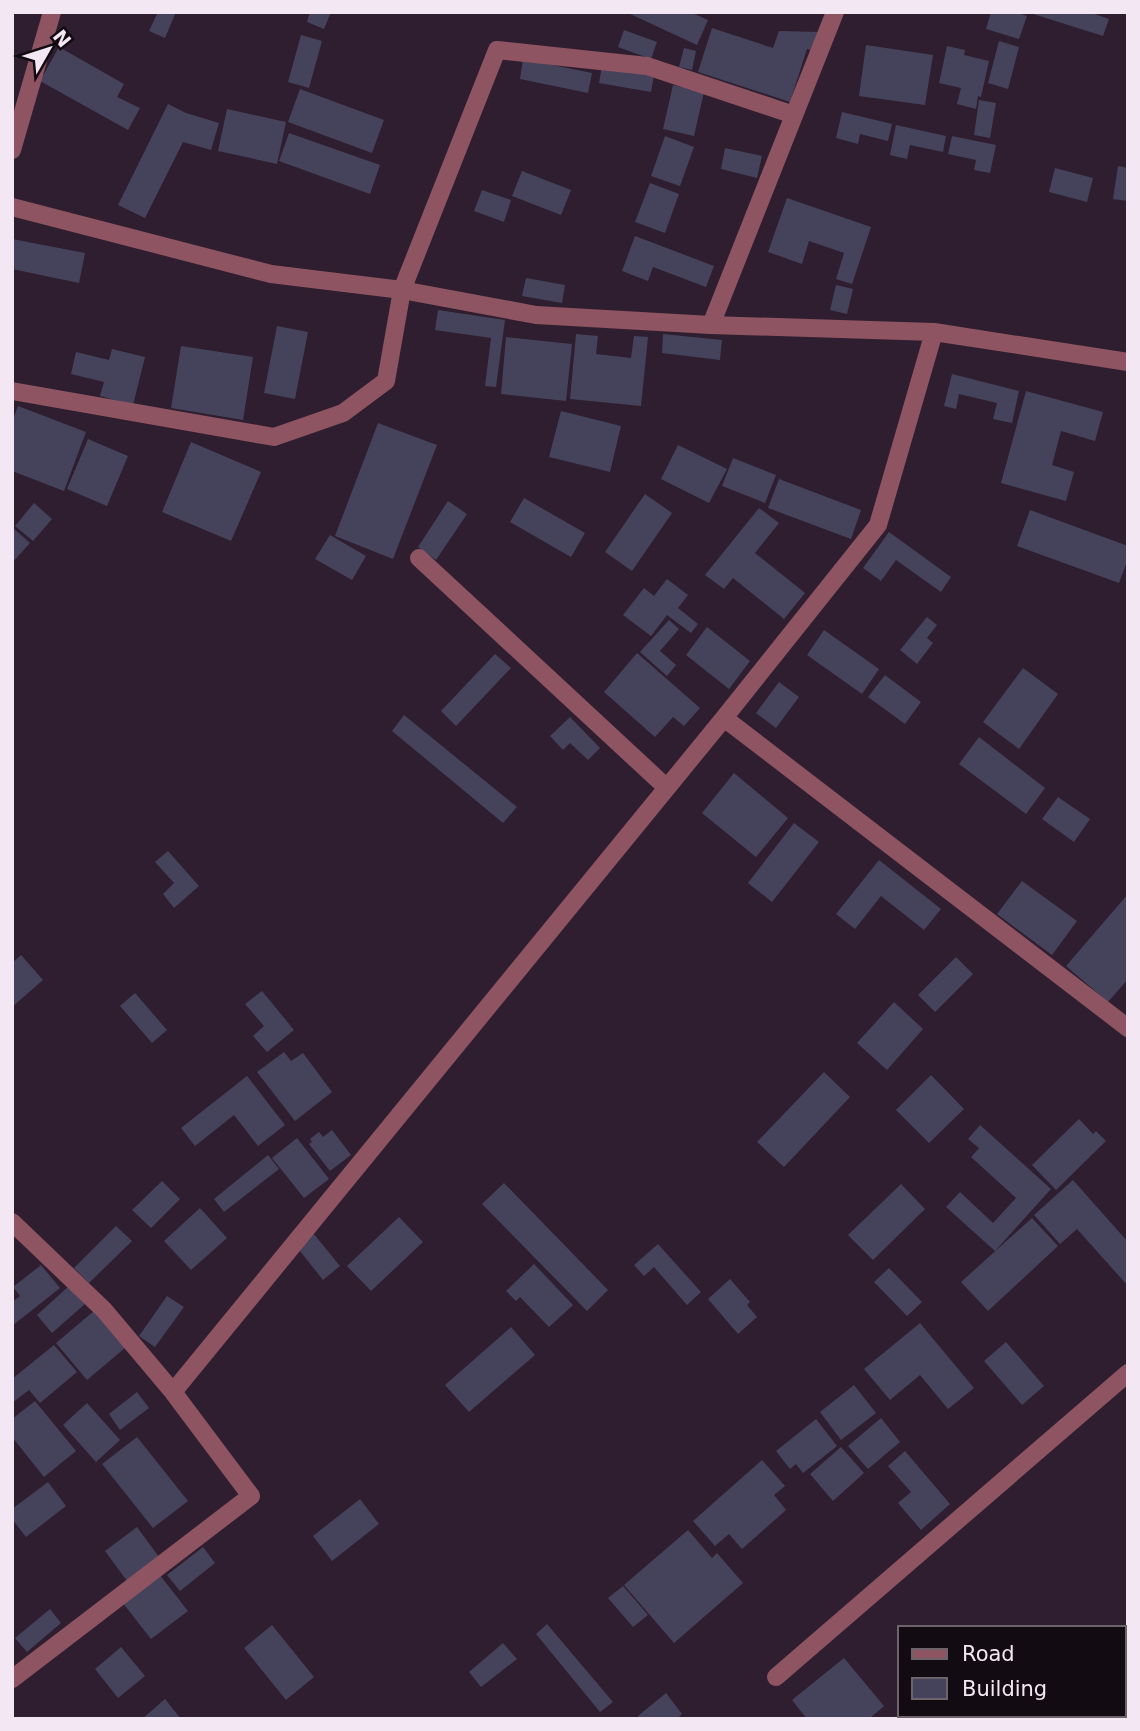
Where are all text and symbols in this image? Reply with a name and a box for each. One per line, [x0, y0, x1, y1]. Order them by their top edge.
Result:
north arrow [14, 14, 84, 84]
text: N [49, 25, 76, 51]
legend [898, 1626, 1126, 1717]
text: Road [962, 1642, 1015, 1666]
text: Building [962, 1677, 1047, 1701]

